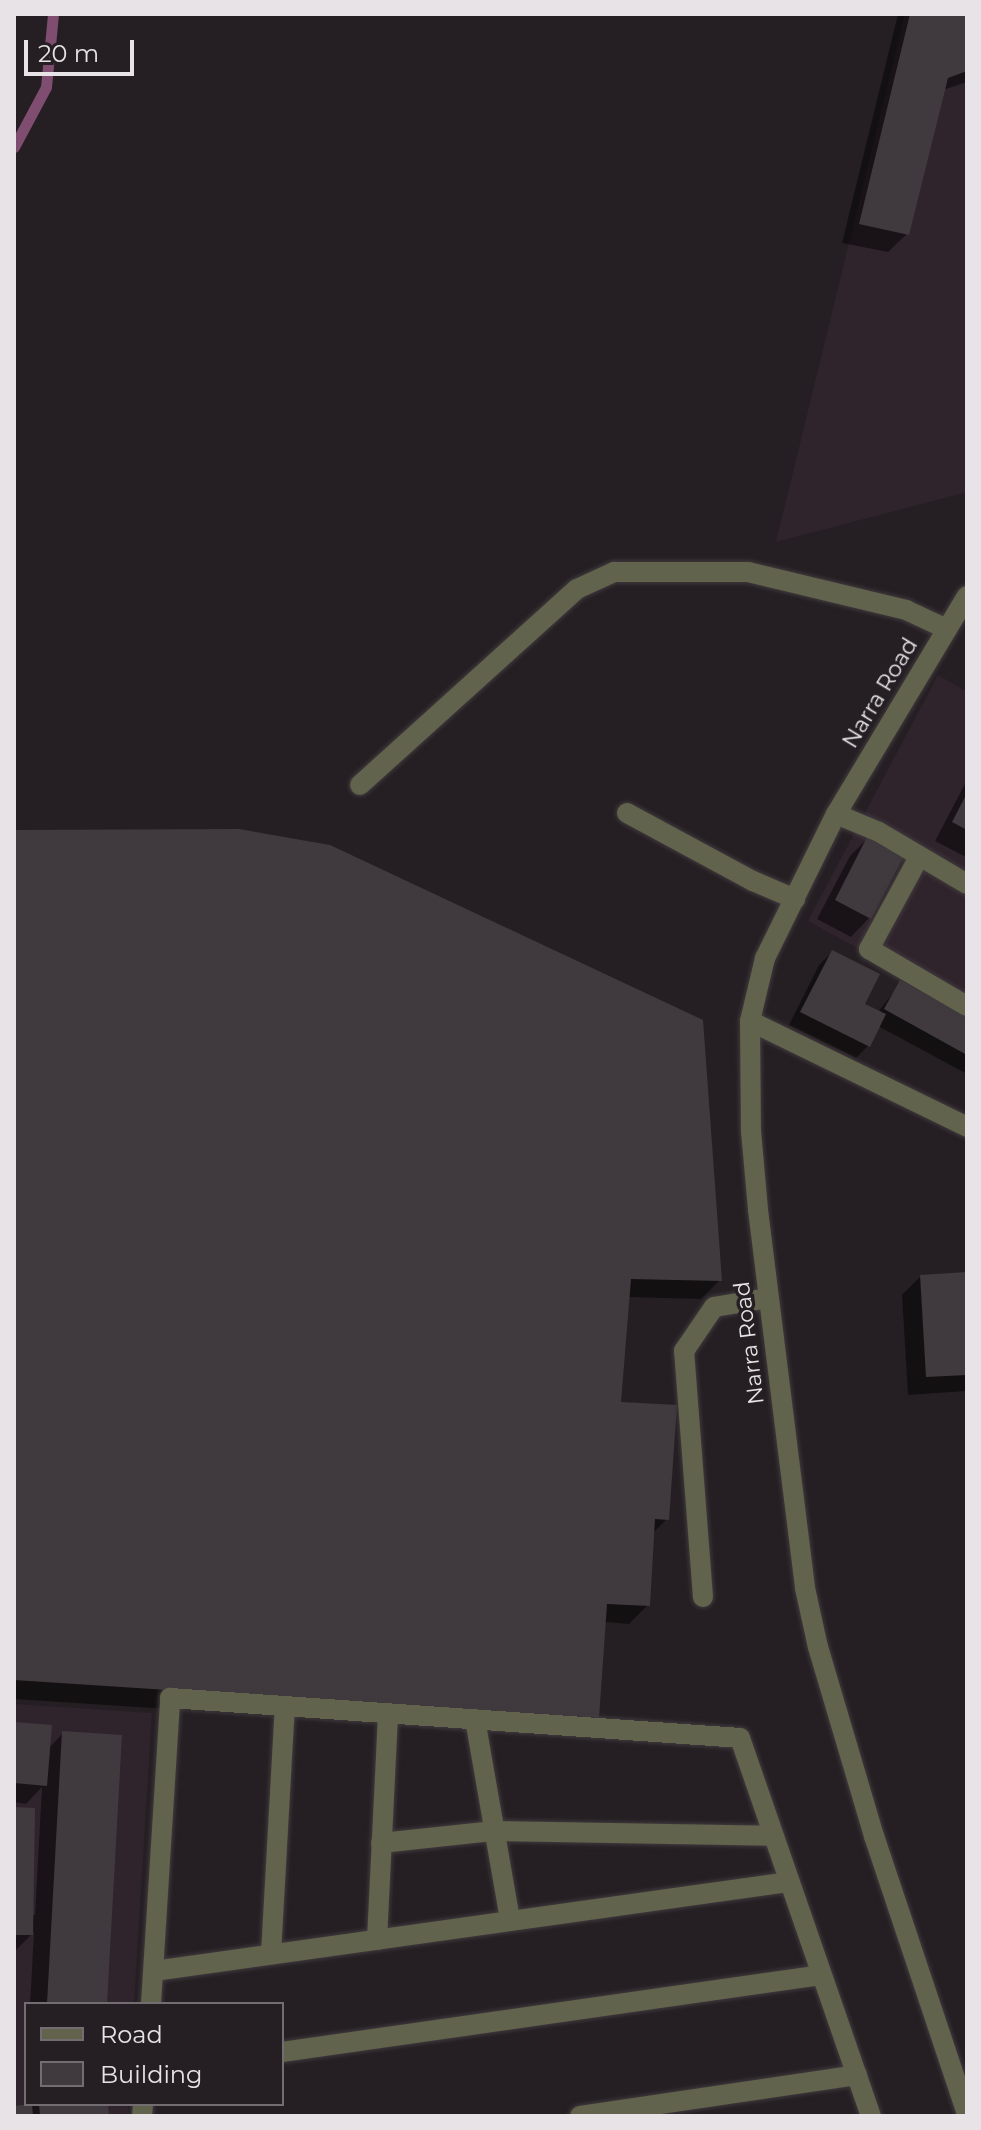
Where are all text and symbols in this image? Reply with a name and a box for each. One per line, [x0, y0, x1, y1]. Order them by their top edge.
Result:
scale bar [28, 24, 138, 74]
text: 20 m [38, 39, 99, 68]
street label: Narra Road [837, 633, 923, 753]
street label: Narra Road [728, 1280, 770, 1406]
legend [24, 2002, 284, 2106]
text: Road [100, 2020, 163, 2049]
text: Building [100, 2060, 203, 2089]

